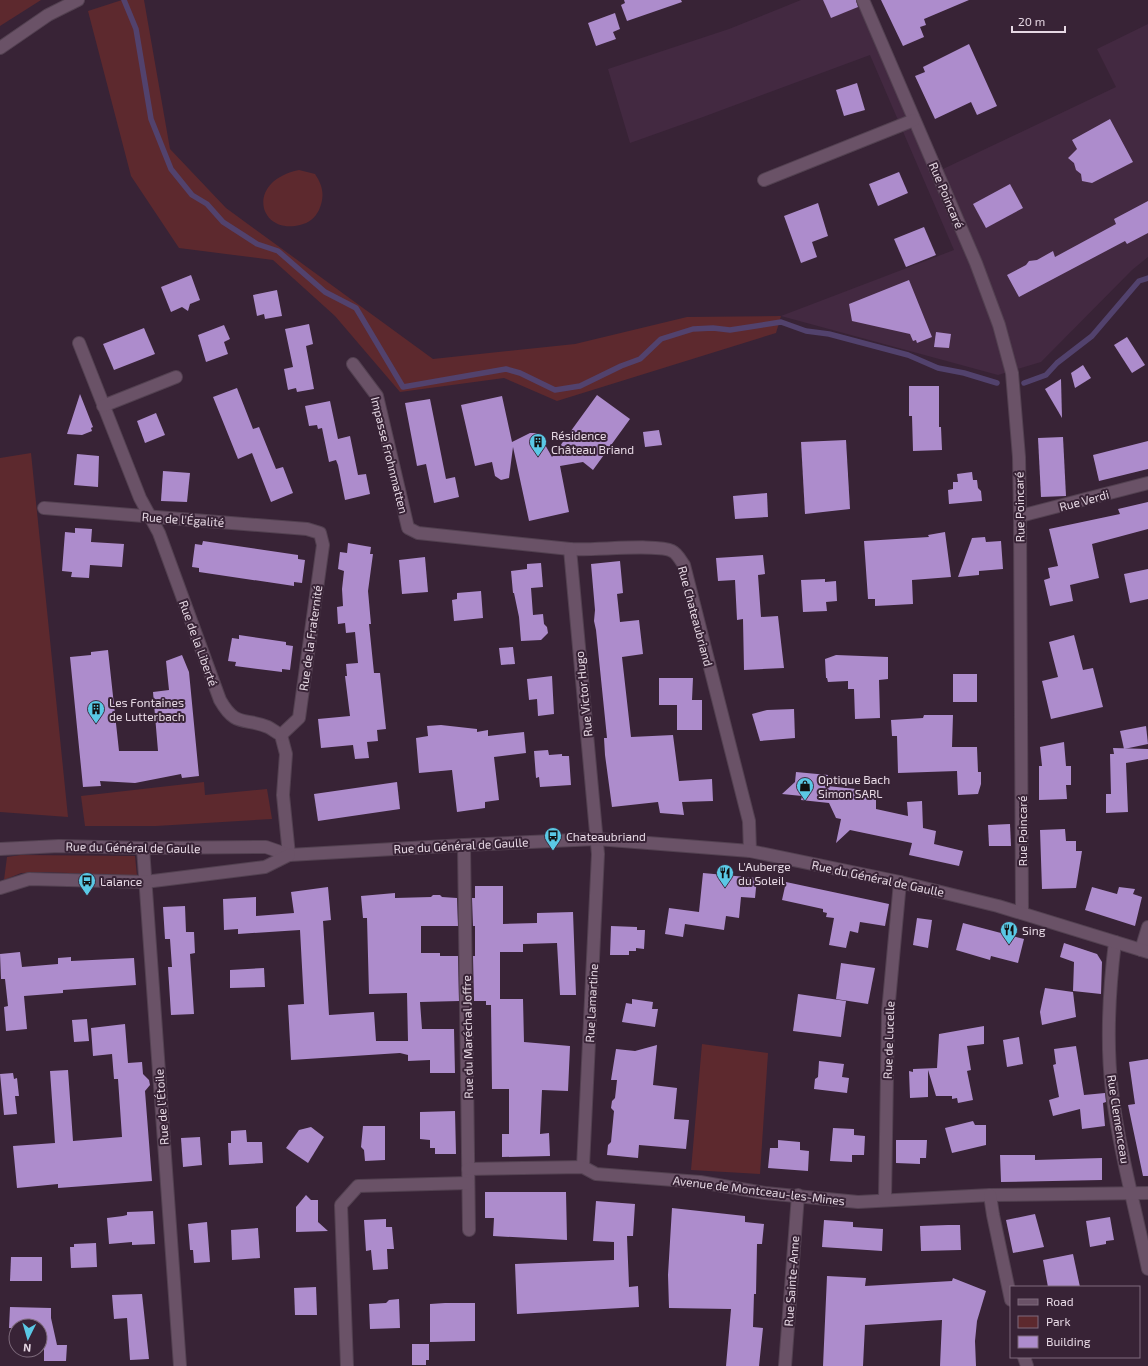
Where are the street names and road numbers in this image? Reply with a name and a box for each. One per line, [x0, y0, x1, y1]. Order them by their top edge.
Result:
street label: Rue Poincaré [927, 160, 967, 230]
street label: Impasse Frohnmatten [369, 395, 411, 515]
street label: Rue Poincaré [1011, 472, 1027, 542]
street label: Rue Verdi [1058, 487, 1110, 513]
street label: Rue de l'Égalité [141, 509, 225, 529]
street label: Rue Chateaubriand [676, 564, 716, 668]
street label: Rue de la Fraternité [296, 584, 324, 692]
street label: Rue de la Liberté [177, 598, 221, 688]
street label: Rue Victor Hugo [572, 650, 594, 738]
street label: Rue Poincaré [1015, 796, 1029, 866]
street label: Rue du Général de Gaulle [393, 834, 529, 856]
street label: Rue du Général de Gaulle [65, 839, 201, 855]
street label: Rue du Général de Gaulle [810, 857, 946, 899]
street label: Rue Lamartine [582, 963, 600, 1043]
street label: Rue du Maréchal Joffre [459, 975, 475, 1099]
street label: Rue de Lucelle [880, 1001, 896, 1079]
street label: Rue de l'Étoile [151, 1068, 171, 1146]
street label: Rue Clemenceau [1105, 1074, 1133, 1164]
street label: Avenue de Montceau-les-Mines [672, 1172, 846, 1208]
street label: Rue Sainte-Anne [781, 1235, 801, 1327]

